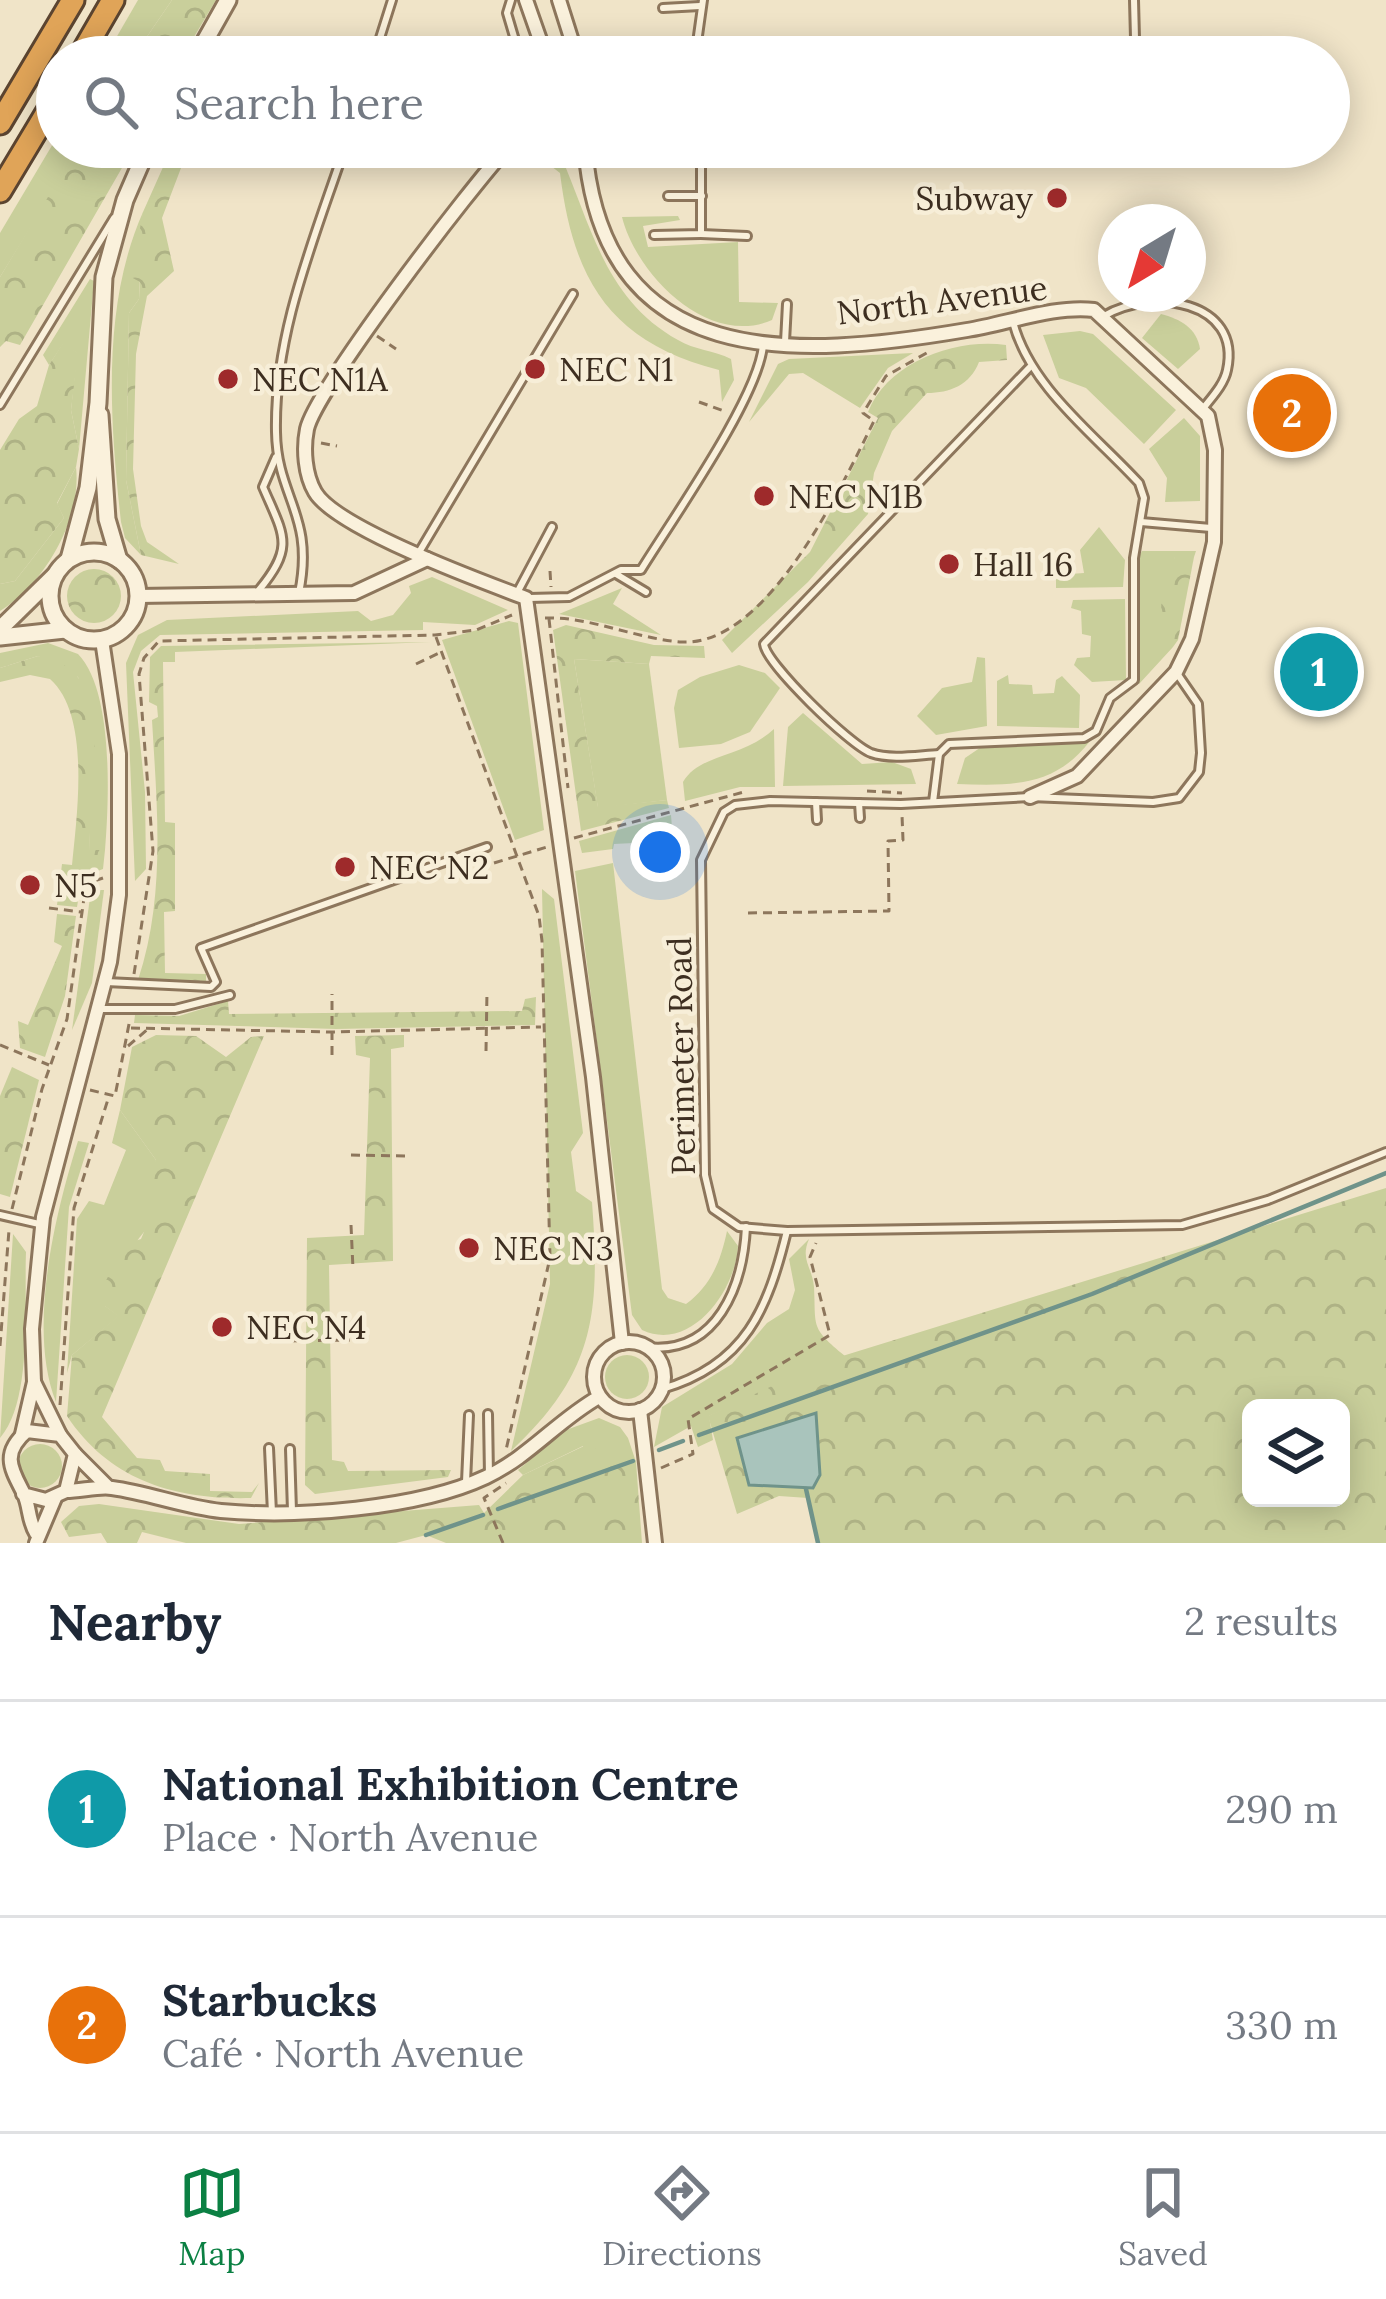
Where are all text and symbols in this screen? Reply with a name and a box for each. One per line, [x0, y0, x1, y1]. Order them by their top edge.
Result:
search box [36, 36, 1350, 168]
icon: search [78, 69, 144, 135]
text: Search here [174, 74, 424, 131]
place label: Subway [916, 177, 1034, 219]
marker: Subway [1044, 185, 1070, 211]
north arrow [1098, 204, 1206, 312]
street label: North Avenue [834, 266, 1050, 334]
place label: NEC N1 [559, 348, 674, 390]
marker: NEC N1 [522, 356, 548, 382]
place label: NEC N1A [252, 358, 389, 400]
marker: NEC N1A [215, 366, 241, 392]
pin: 2 [1253, 368, 1331, 458]
place label: NEC N1B [788, 475, 923, 517]
marker: NEC N1B [751, 483, 777, 509]
place label: Hall 16 [973, 543, 1073, 585]
marker: Hall 16 [936, 551, 962, 577]
pin: 1 [1280, 627, 1358, 717]
your location [630, 822, 690, 882]
place label: NEC N2 [369, 846, 489, 888]
marker: NEC N2 [332, 854, 358, 880]
place label: N5 [54, 864, 97, 906]
marker: N5 [17, 872, 43, 898]
street label: Perimeter Road [658, 936, 704, 1176]
place label: NEC N3 [493, 1227, 614, 1269]
marker: NEC N3 [456, 1235, 482, 1261]
place label: NEC N4 [246, 1306, 366, 1348]
marker: NEC N4 [209, 1314, 235, 1340]
map controls [1242, 1399, 1350, 1507]
button: layers [1242, 1399, 1350, 1507]
text: Nearby [48, 1589, 221, 1654]
text: 2 results [1184, 1596, 1338, 1646]
text: National Exhibition Centre [162, 1755, 739, 1812]
text: 1 [79, 1784, 95, 1834]
text: 290 m [1225, 1784, 1338, 1834]
text: Place · North Avenue [162, 1812, 538, 1862]
text: Starbucks [162, 1971, 377, 2028]
text: 2 [77, 2000, 97, 2050]
text: 330 m [1225, 2000, 1338, 2050]
text: Café · North Avenue [162, 2028, 524, 2078]
tab: Map [178, 2160, 245, 2274]
tab: Directions [602, 2160, 762, 2274]
tab: Saved [1118, 2160, 1208, 2274]

